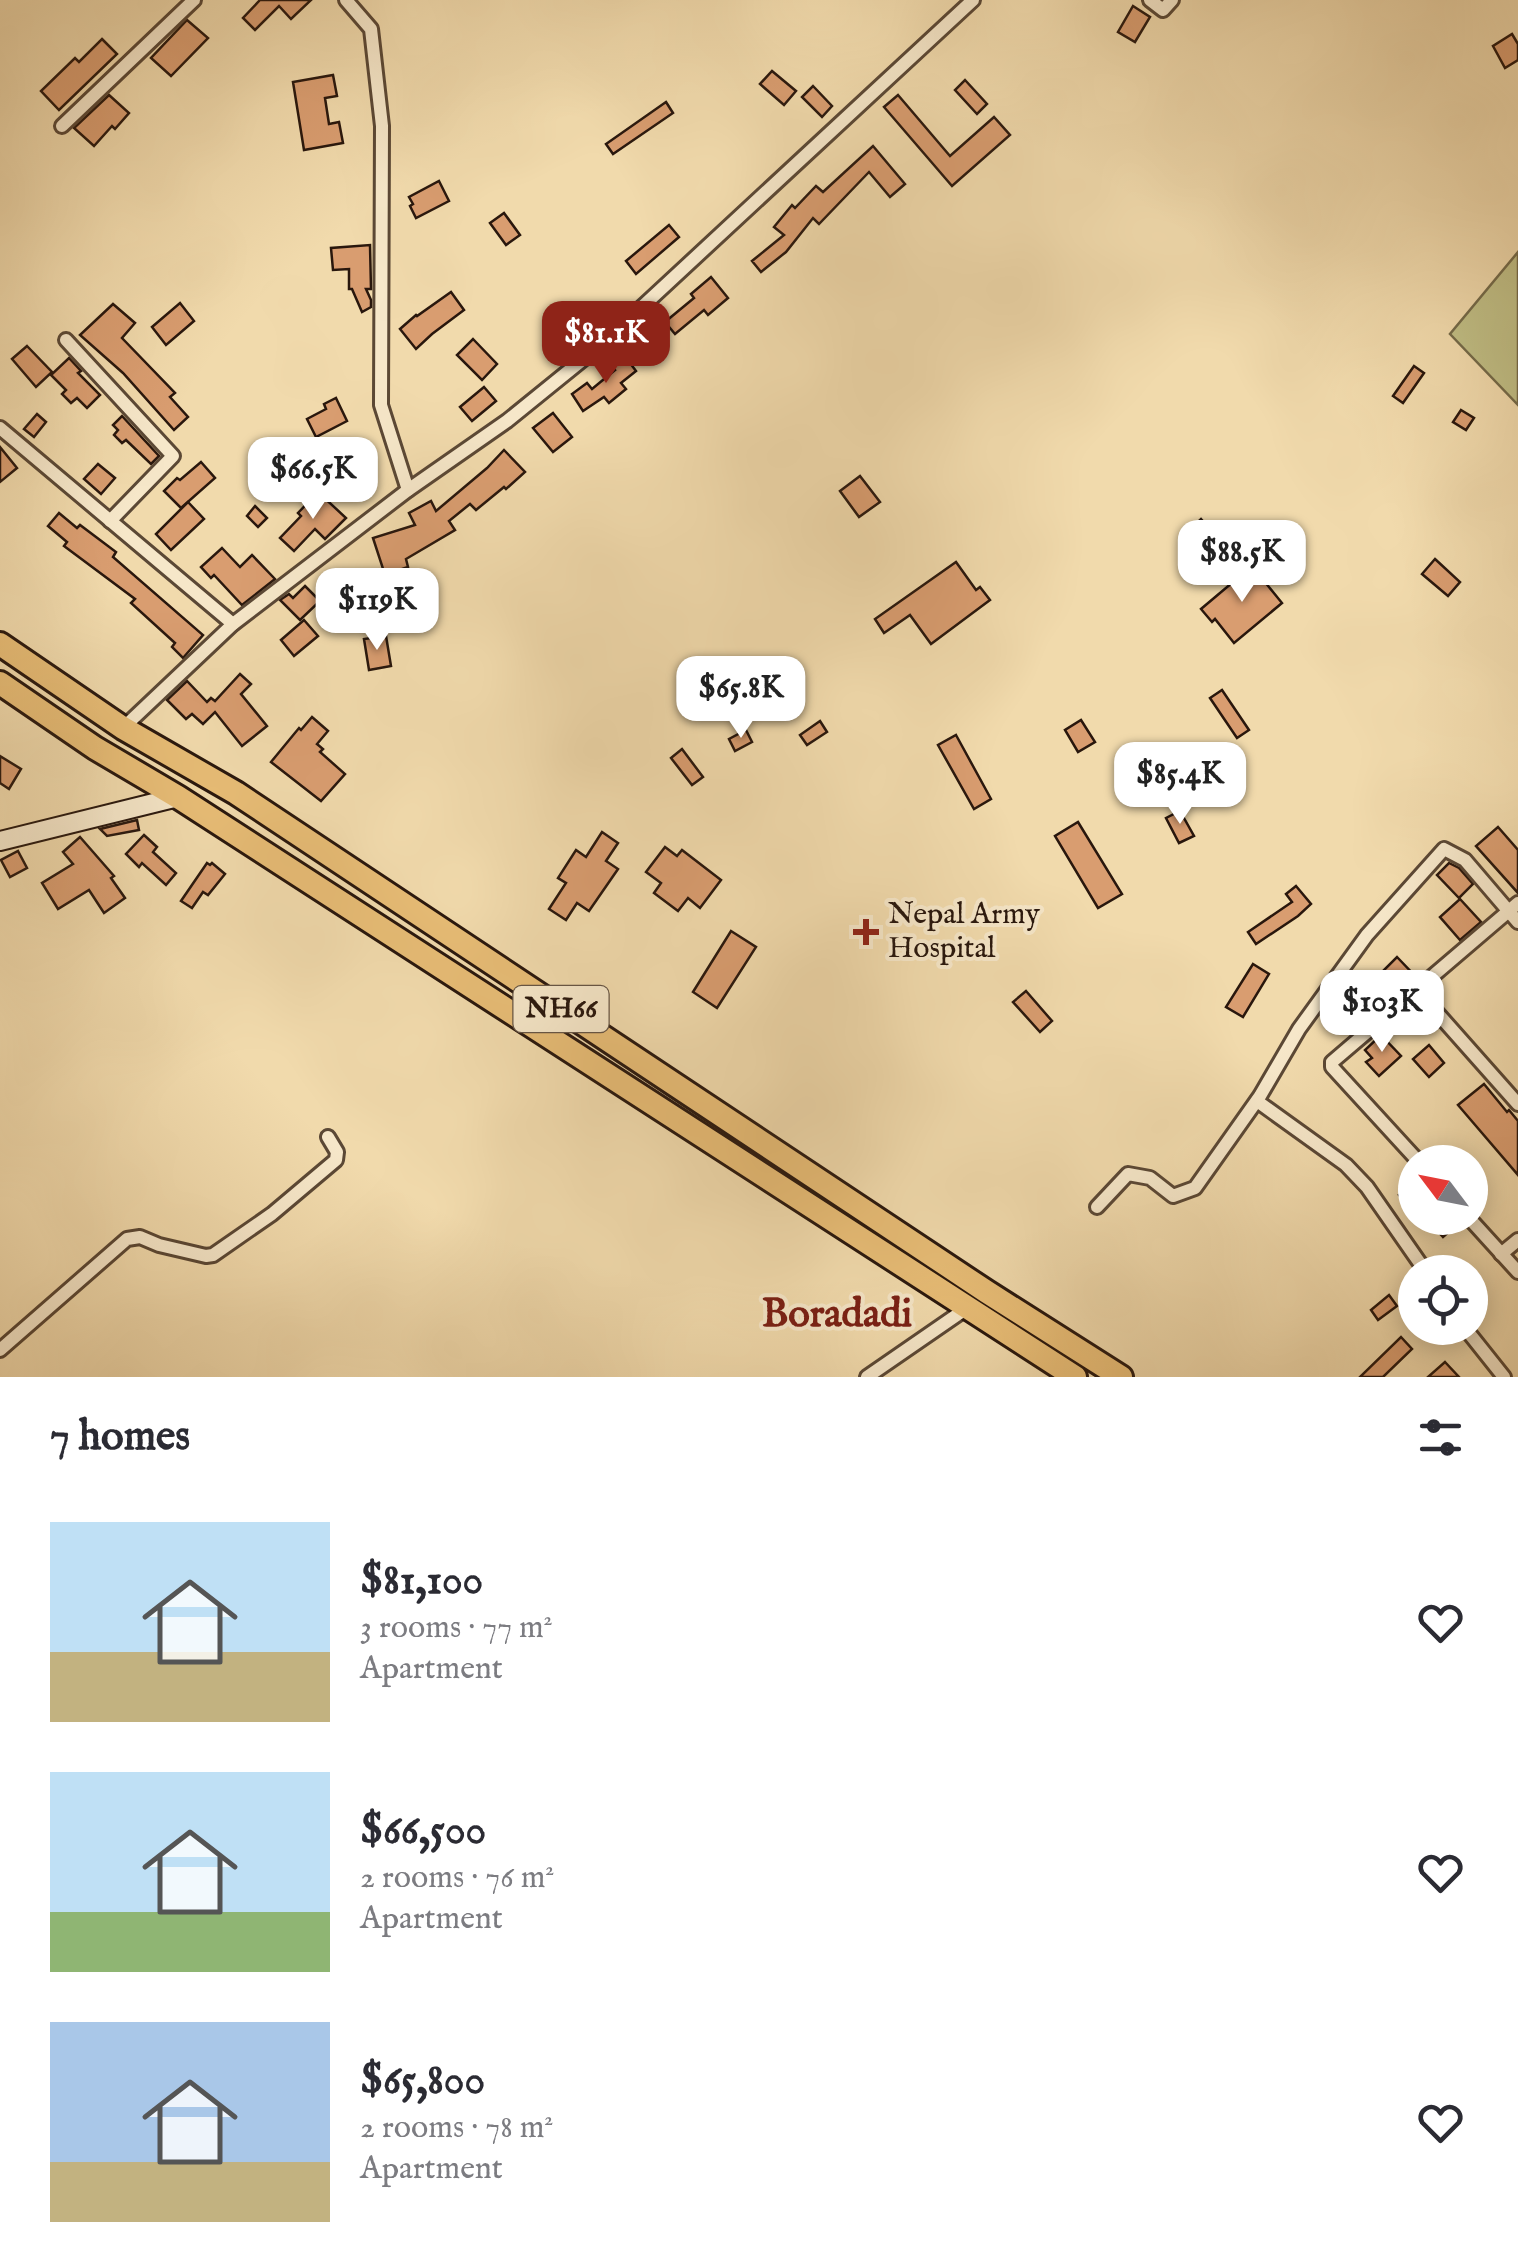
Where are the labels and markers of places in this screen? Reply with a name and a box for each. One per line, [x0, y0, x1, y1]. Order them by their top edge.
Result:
pin: $81.1K [525, 301, 687, 386]
pin: $66.5K [232, 437, 394, 522]
pin: $88.5K [1161, 520, 1323, 605]
pin: $119K [307, 568, 447, 653]
pin: $65.8K [660, 656, 822, 741]
pin: $85.4K [1099, 742, 1261, 827]
place label: Nepal Army Hospital [888, 896, 1040, 968]
marker: Nepal Army Hospital [853, 919, 879, 945]
pin: $103K [1312, 970, 1452, 1055]

